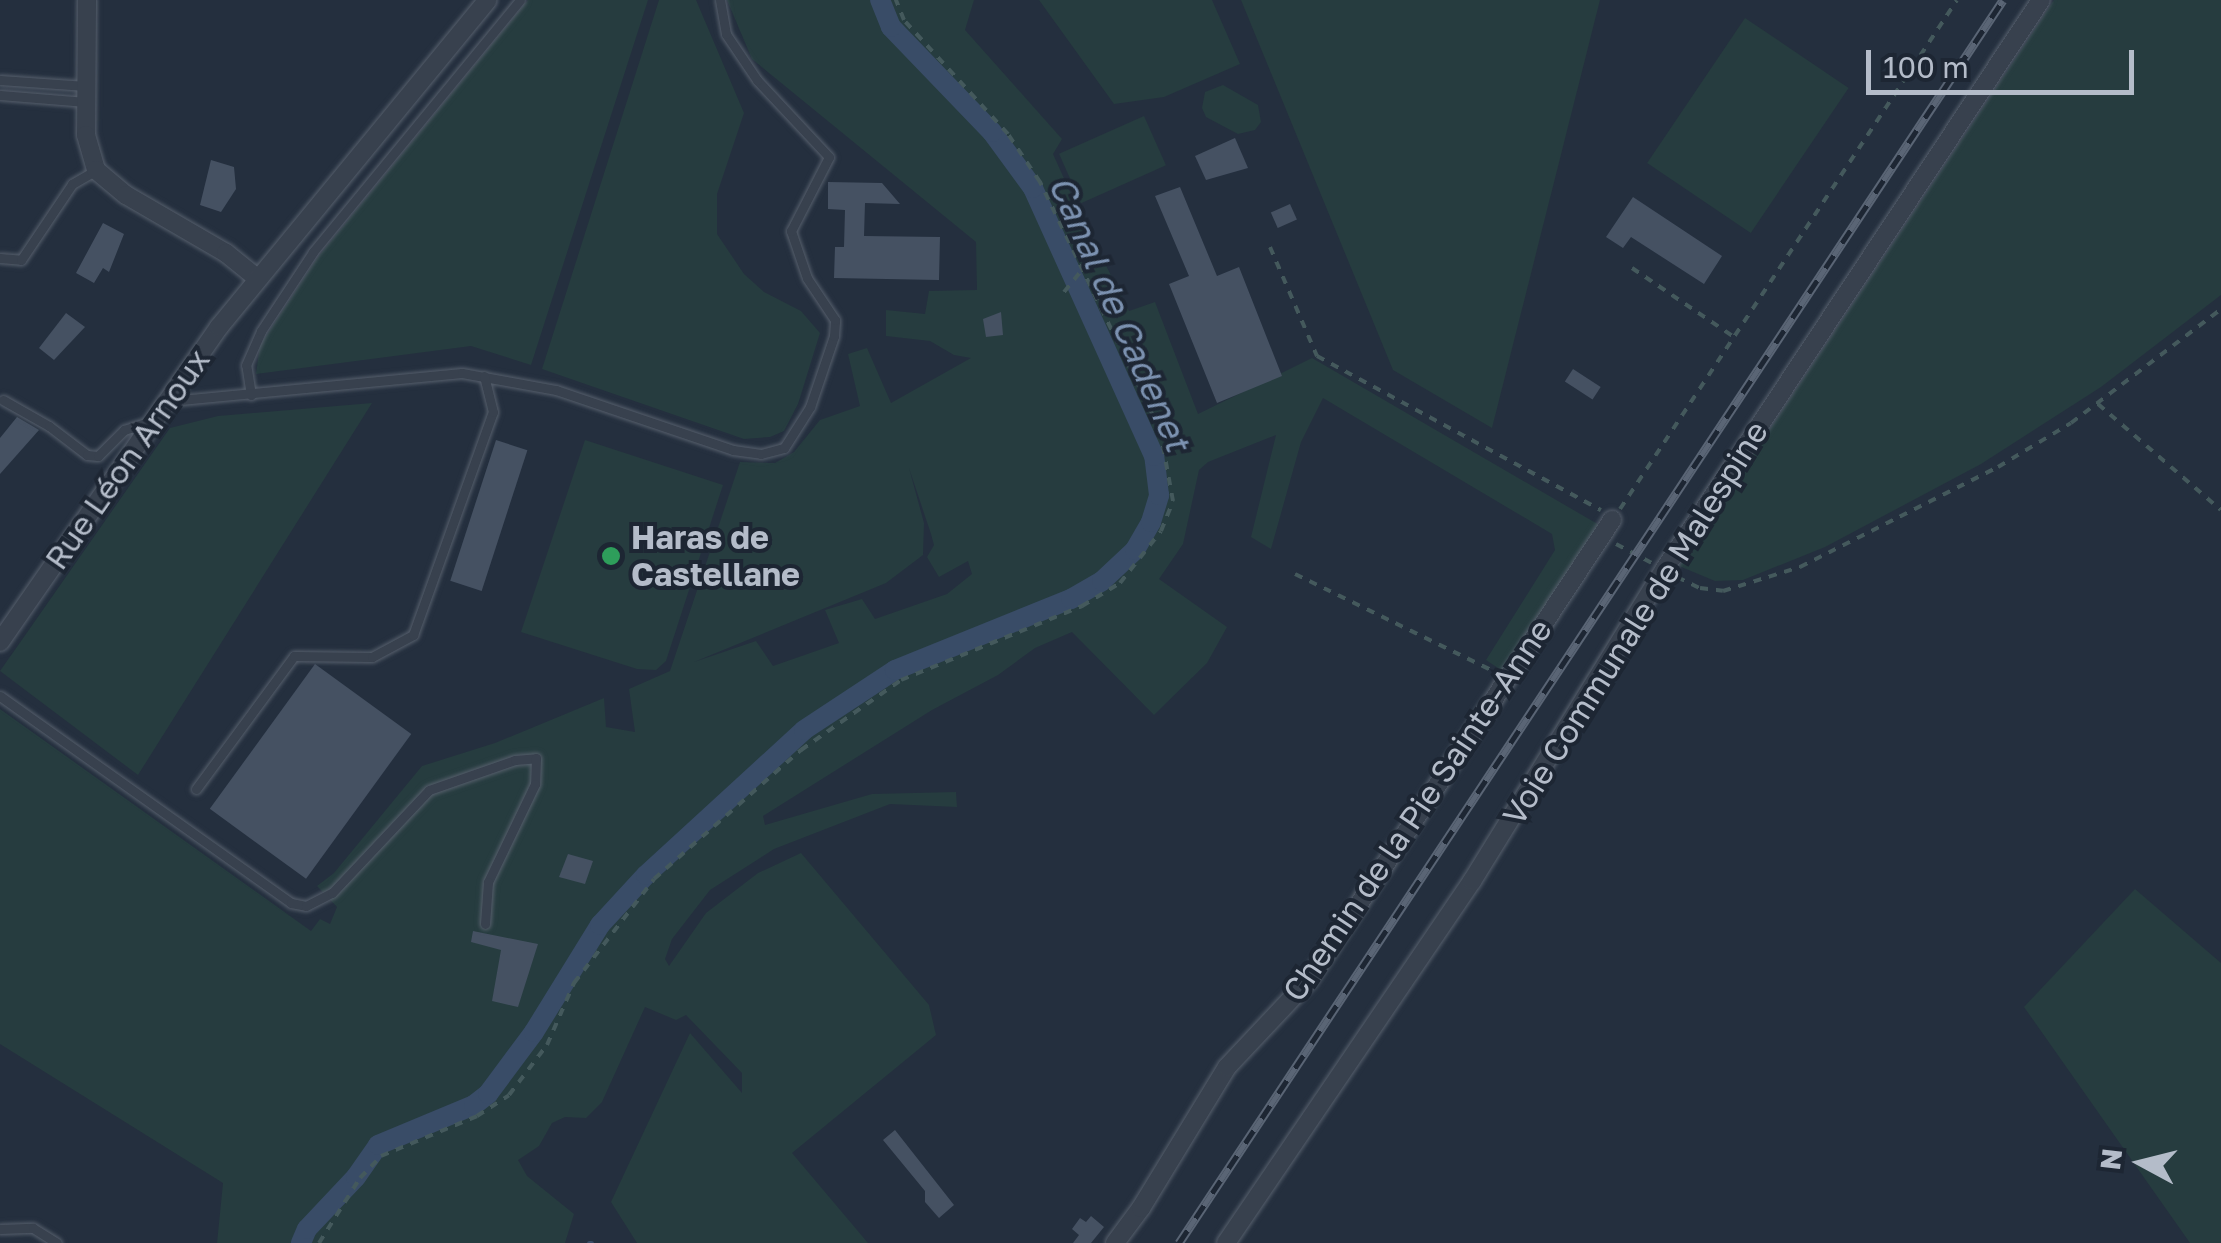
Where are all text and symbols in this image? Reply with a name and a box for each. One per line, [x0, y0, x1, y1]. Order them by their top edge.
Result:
scale bar [1871, 30, 2138, 92]
text: 100 m [1883, 49, 1969, 85]
water label: Canal de Cadenet [1040, 169, 1200, 457]
street label: Rue Léon Arnoux [37, 341, 217, 577]
street label: Voie Communale de Malespine [1494, 414, 1776, 832]
place label: Haras de Castellane [631, 519, 800, 594]
marker: Haras de Castellane [600, 545, 622, 567]
street label: Chemin de la Pie Sainte-Anne [1275, 612, 1559, 1008]
north arrow [2091, 1113, 2191, 1213]
text: N [2093, 1147, 2128, 1172]

